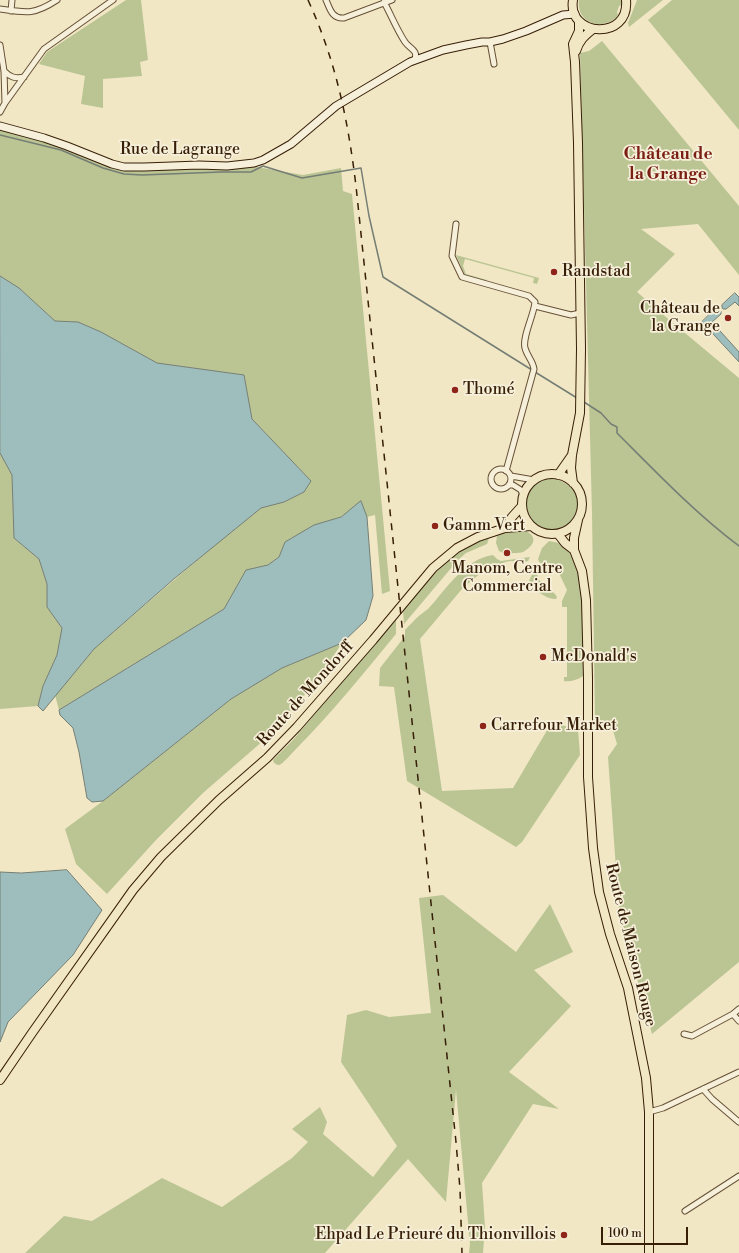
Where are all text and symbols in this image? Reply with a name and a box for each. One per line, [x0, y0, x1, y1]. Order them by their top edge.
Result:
street label: Rue de Lagrange [120, 140, 240, 160]
district label: Château de la Grange [623, 145, 713, 185]
place label: Randstad [562, 262, 630, 282]
marker: Randstad [549, 267, 559, 277]
place label: Château de la Grange [640, 299, 720, 337]
marker: Château de la Grange [723, 313, 733, 323]
place label: Thomé [463, 380, 515, 400]
marker: Thomé [450, 385, 460, 395]
place label: Gamm Vert [443, 516, 525, 536]
marker: Gamm Vert [430, 521, 440, 531]
marker: Manom, Centre Commercial [502, 548, 512, 558]
place label: Manom, Centre Commercial [452, 559, 562, 597]
street label: Route de Mondorff [254, 637, 358, 751]
place label: McDonald's [551, 647, 637, 667]
marker: McDonald's [538, 652, 548, 662]
place label: Carrefour Market [491, 716, 617, 736]
marker: Carrefour Market [478, 721, 488, 731]
street label: Route de Maison Rouge [600, 861, 660, 1029]
scale bar [603, 1219, 690, 1245]
place label: Ehpad Le Prieuré du Thionvillois [315, 1225, 556, 1245]
text: 100 m [608, 1226, 642, 1241]
marker: Ehpad Le Prieuré du Thionvillois [559, 1230, 569, 1240]

